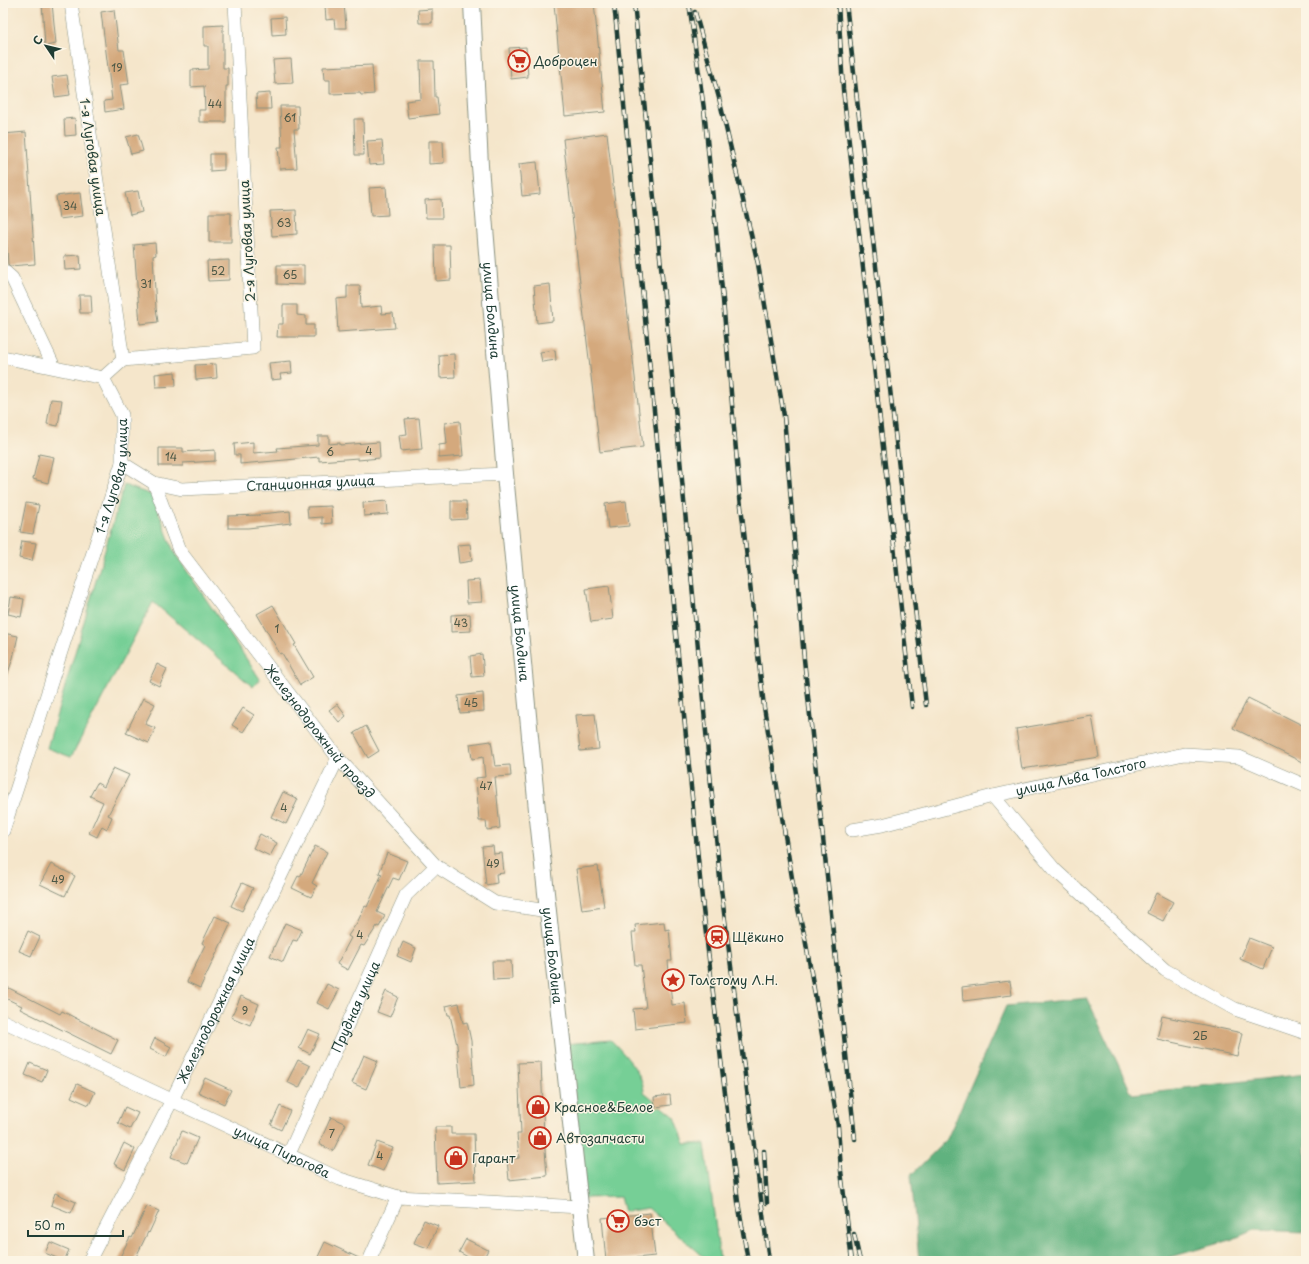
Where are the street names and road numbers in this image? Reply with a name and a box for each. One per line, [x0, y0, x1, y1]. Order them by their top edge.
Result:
street label: 1-я Луговая улица [76, 97, 111, 218]
street label: 2-я Луговая улица [234, 179, 259, 302]
street label: улица Болдина [479, 261, 506, 360]
street label: 1-я Луговая улица [90, 418, 131, 536]
street label: Станционная улица [246, 470, 376, 495]
street label: улица Болдина [507, 584, 535, 683]
street label: Железнодорожный проезд [260, 660, 380, 802]
street label: улица Льва Толстого [1013, 753, 1148, 800]
street label: улица Болдина [539, 906, 568, 1005]
street label: Железнодорожная улица [172, 933, 259, 1086]
street label: Прудная улица [326, 957, 384, 1055]
street label: улица Пирогова [231, 1120, 334, 1182]

